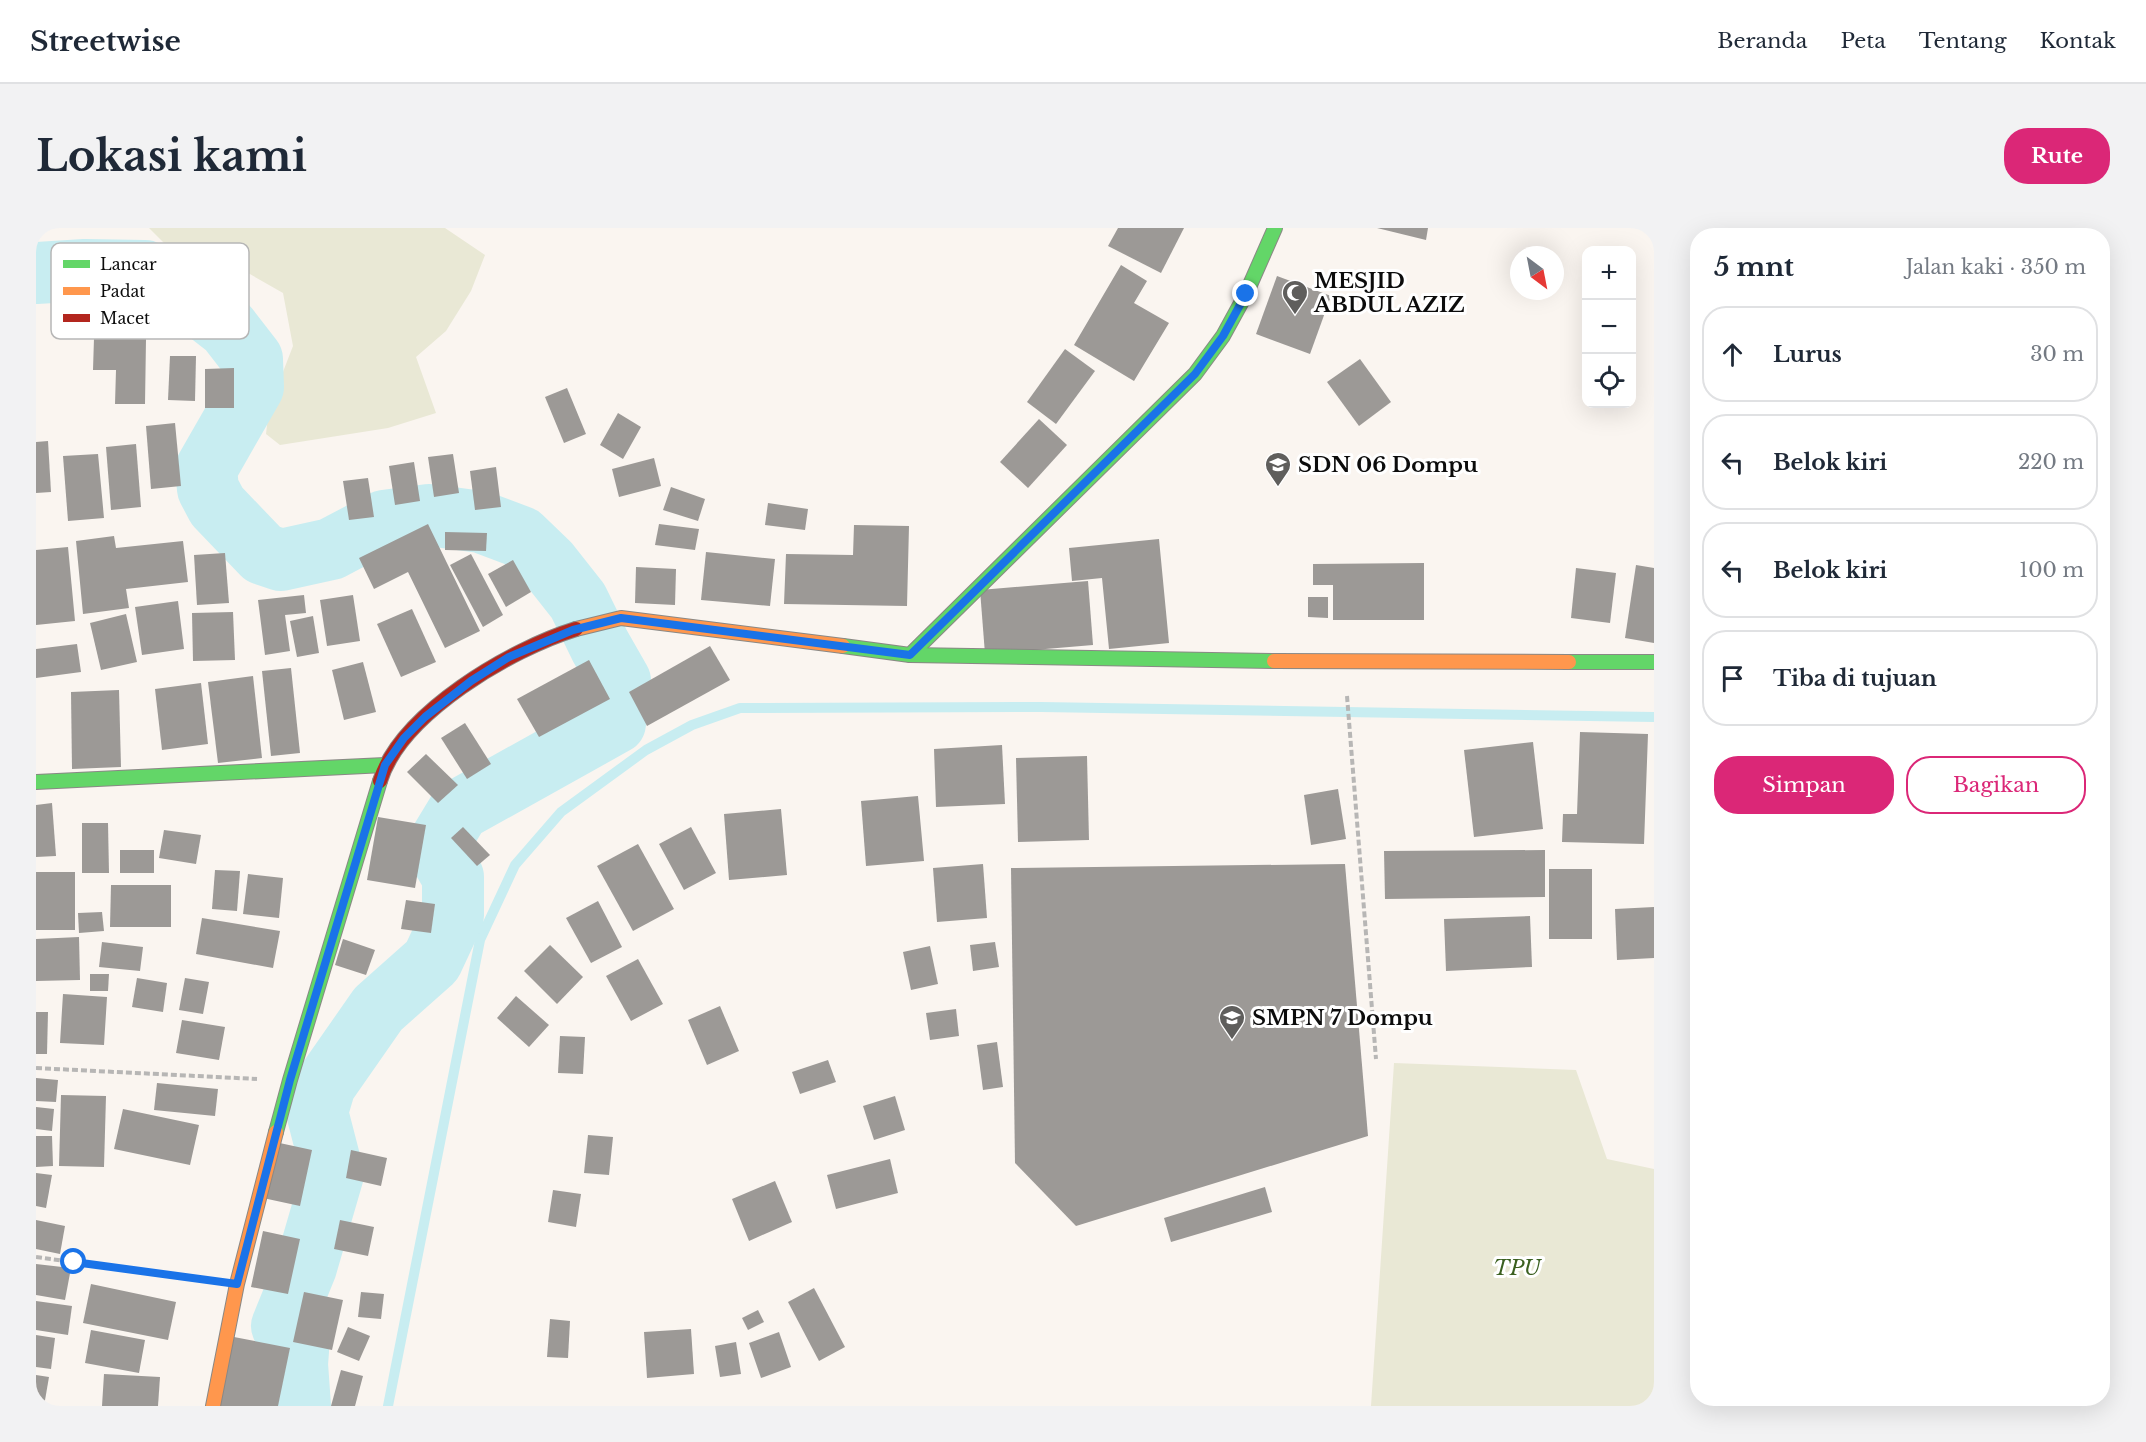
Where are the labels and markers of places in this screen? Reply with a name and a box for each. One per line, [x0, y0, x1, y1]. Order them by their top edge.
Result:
place label: MESJID ABDUL AZIZ [1313, 268, 1465, 318]
mosque icon: MESJID ABDUL AZIZ [1280, 278, 1310, 316]
school or university icon: SDN 06 Dompu [1263, 450, 1293, 488]
place label: SDN 06 Dompu [1298, 452, 1478, 478]
school or university icon: SMPN 7 Dompu [1217, 1003, 1247, 1041]
place label: SMPN 7 Dompu [1252, 1005, 1433, 1031]

